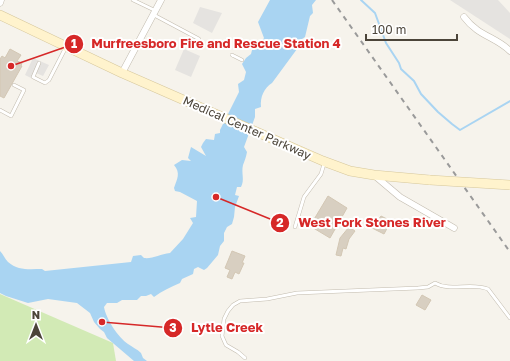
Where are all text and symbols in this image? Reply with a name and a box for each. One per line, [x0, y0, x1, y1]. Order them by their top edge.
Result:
scale bar [366, 16, 457, 42]
text: 100 m [372, 22, 406, 37]
callout: Murfreesboro Fire and Rescue Station 4 [64, 31, 349, 56]
text: Murfreesboro Fire and Rescue Station 4 [91, 35, 341, 51]
text: 1 [71, 36, 77, 51]
street label: Medical Center Parkway [181, 92, 314, 163]
callout: West Fork Stones River [270, 210, 454, 235]
text: West Fork Stones River [298, 214, 446, 230]
text: 2 [276, 215, 284, 230]
north arrow [16, 305, 56, 345]
text: N [32, 308, 40, 321]
callout: Lytle Creek [163, 315, 271, 340]
text: Lytle Creek [191, 319, 263, 335]
text: 3 [169, 320, 177, 335]

